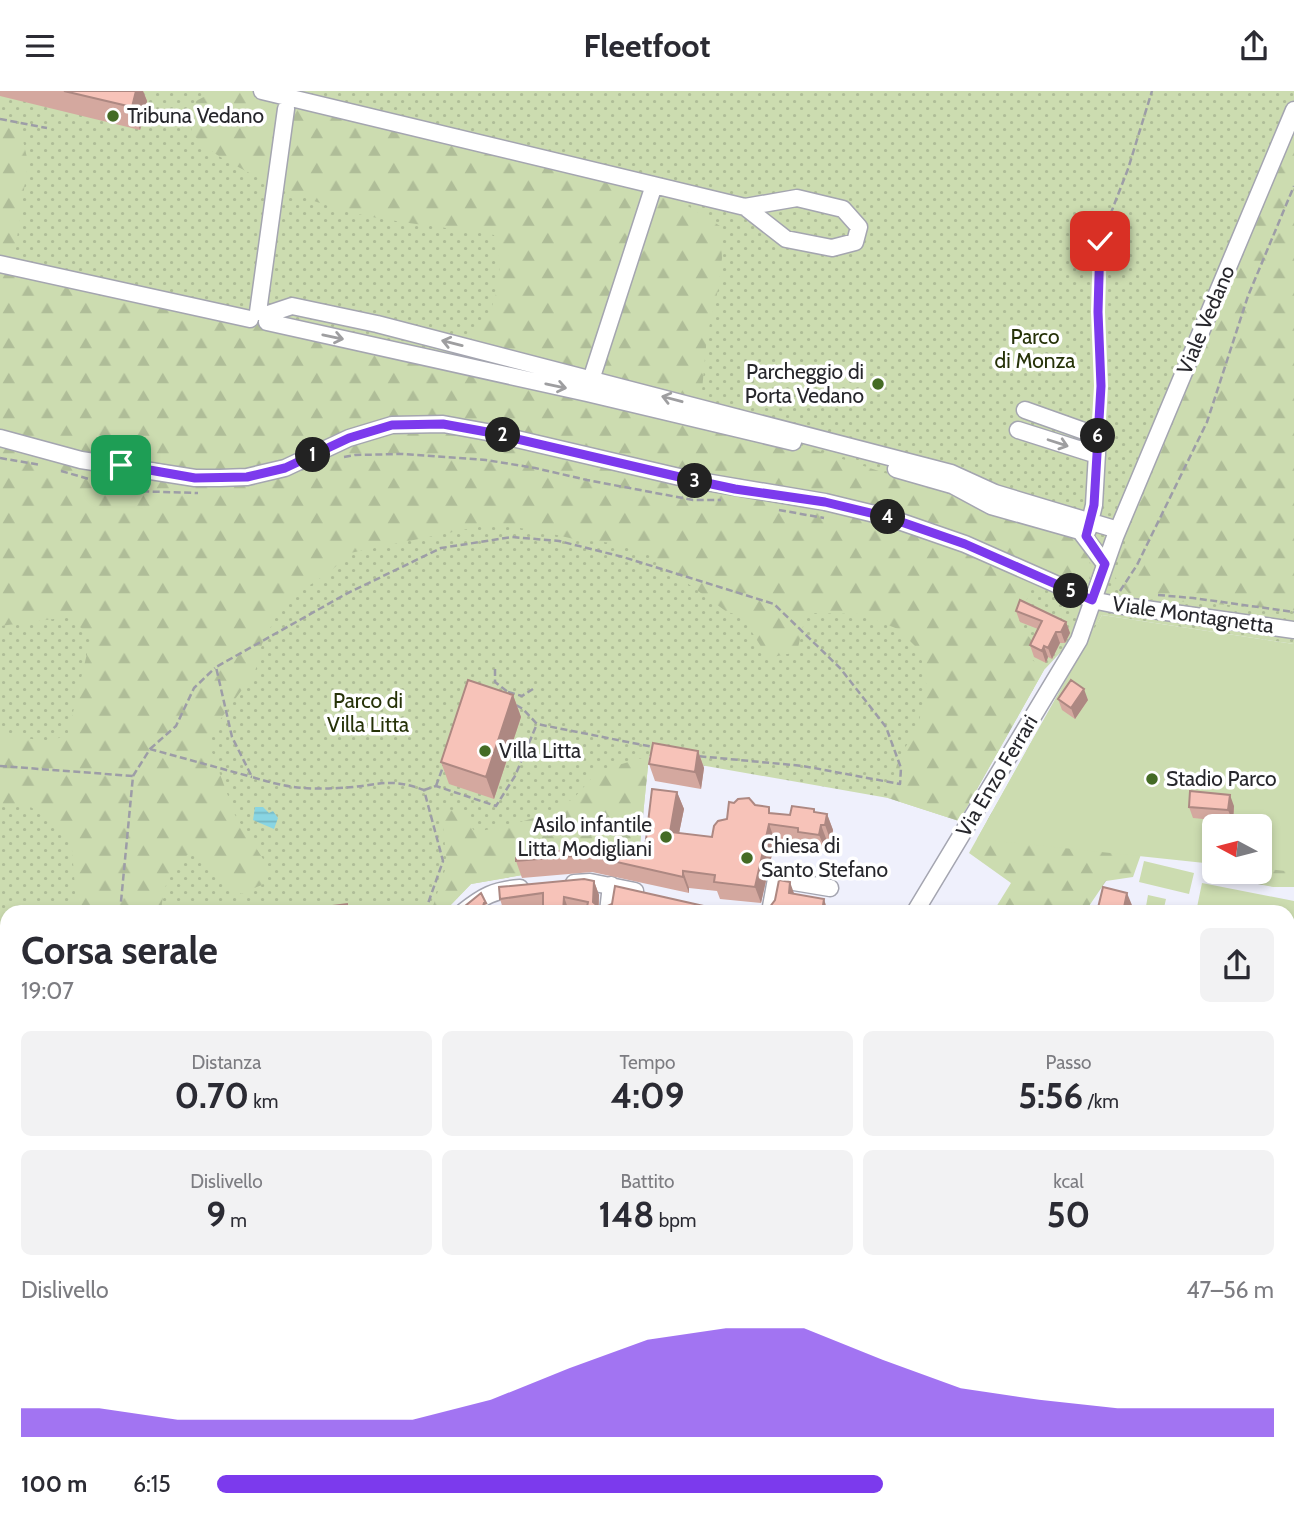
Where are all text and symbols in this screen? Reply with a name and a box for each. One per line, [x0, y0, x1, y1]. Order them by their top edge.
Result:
text: Fleetfoot [584, 26, 710, 65]
icon: menu [21, 27, 59, 65]
icon: share [1235, 27, 1273, 65]
place label: Tribuna Vedano [127, 103, 264, 128]
marker: Tribuna Vedano [105, 108, 121, 124]
pin [1070, 211, 1130, 271]
icon: check [1081, 222, 1119, 260]
street label: Viale Vedano [1171, 262, 1240, 378]
park label: Parco di Monza [995, 324, 1075, 373]
one-way arrow [321, 331, 344, 344]
one-way arrow [441, 336, 464, 349]
place label: Parcheggio di Porta Vedano [745, 359, 864, 408]
marker: Parcheggio di Porta Vedano [870, 376, 886, 392]
one-way arrow [544, 380, 567, 393]
one-way arrow [661, 392, 684, 405]
pin: 2 [486, 417, 520, 453]
pin: 6 [1080, 419, 1116, 453]
text: 2 [497, 423, 508, 446]
text: 6 [1092, 424, 1103, 447]
pin [91, 435, 151, 495]
pin: 1 [296, 437, 330, 473]
one-way arrow [1046, 437, 1068, 450]
text: 1 [309, 443, 316, 466]
icon: arrive [102, 446, 140, 484]
pin: 3 [678, 463, 712, 499]
text: 3 [689, 469, 700, 492]
pin: 4 [870, 499, 906, 535]
text: 4 [882, 505, 893, 528]
pin: 5 [1054, 573, 1088, 609]
text: 5 [1065, 579, 1076, 602]
street label: Viale Montagnetta [1111, 591, 1275, 638]
park label: Parco di Villa Litta [327, 688, 409, 737]
street label: Via Enzo Ferrari [951, 710, 1043, 841]
place label: Villa Litta [499, 738, 581, 763]
marker: Villa Litta [477, 743, 493, 759]
place label: Stadio Parco [1166, 766, 1277, 791]
marker: Stadio Parco [1144, 771, 1160, 787]
place label: Asilo infantile Litta Modigliani [517, 812, 652, 861]
north arrow [1202, 814, 1272, 884]
map controls [1202, 814, 1272, 884]
marker: Asilo infantile Litta Modigliani [658, 829, 674, 845]
place label: Chiesa di Santo Stefano [761, 833, 888, 882]
marker: Chiesa di Santo Stefano [739, 850, 755, 866]
text: Corsa serale [21, 927, 218, 974]
button: share [1200, 928, 1274, 1002]
text: 19:07 [21, 977, 74, 1005]
text: Distanza [192, 1051, 261, 1074]
text: Tempo [619, 1051, 676, 1074]
text: Passo [1046, 1051, 1091, 1074]
text: 0.70 [175, 1074, 249, 1117]
text: 4:09 [611, 1074, 684, 1117]
text: 5:56 [1018, 1074, 1083, 1117]
text: km [249, 1090, 278, 1113]
text: /km [1083, 1090, 1119, 1113]
text: Dislivello [190, 1170, 263, 1193]
text: Battito [621, 1170, 674, 1193]
text: kcal [1053, 1170, 1084, 1193]
text: 9 [206, 1193, 226, 1236]
text: 148 [599, 1193, 654, 1236]
text: 50 [1047, 1193, 1090, 1236]
text: m [226, 1209, 247, 1232]
text: bpm [654, 1209, 696, 1232]
text: Dislivello [21, 1276, 109, 1304]
text: 47–56 m [1186, 1276, 1274, 1304]
text: 100 m [21, 1470, 87, 1498]
text: 6:15 [133, 1470, 171, 1498]

